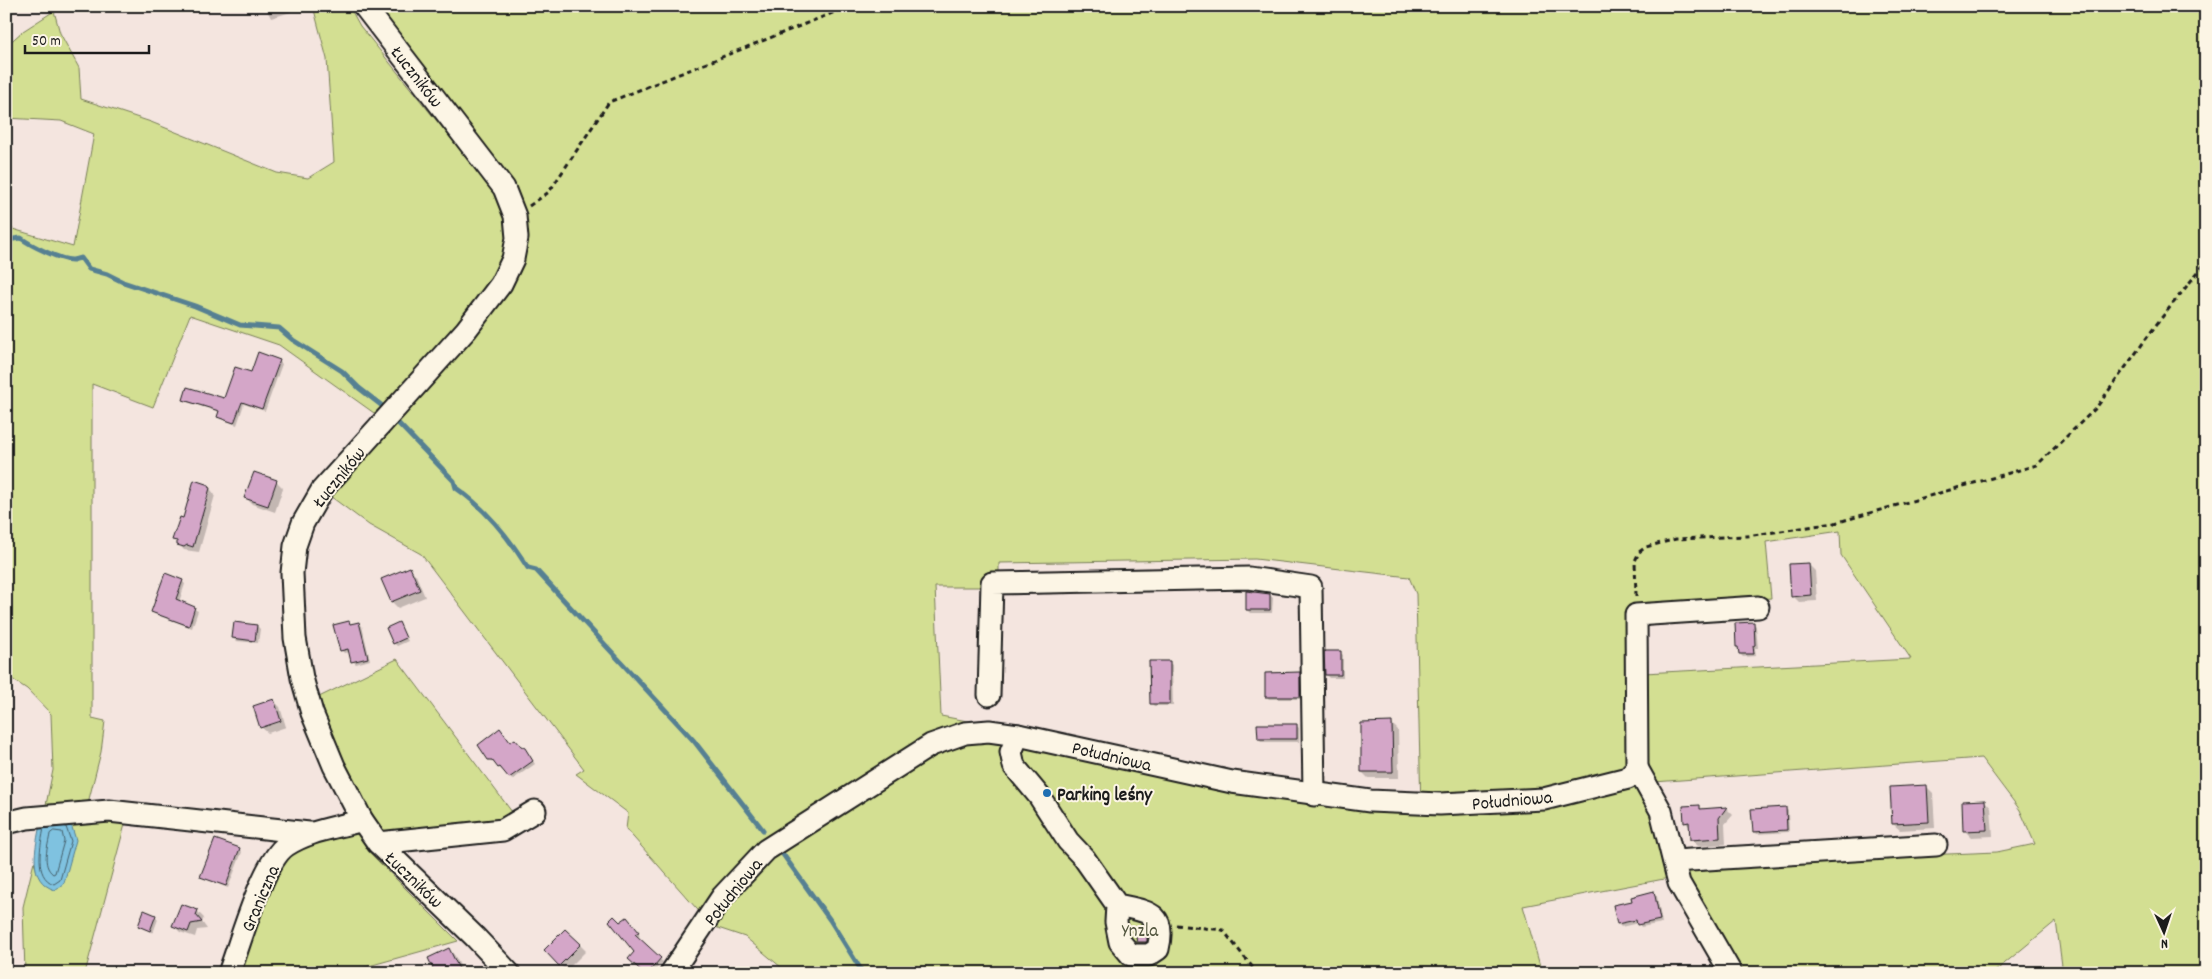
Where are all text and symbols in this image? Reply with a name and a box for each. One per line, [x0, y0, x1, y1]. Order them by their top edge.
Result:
scale bar [25, 22, 149, 54]
text: 50 m [32, 31, 61, 53]
street label: Łuczników [382, 41, 448, 115]
street label: Łuczników [307, 442, 374, 515]
street label: Południowa [1069, 736, 1155, 781]
place label: Parking leśny [1057, 783, 1153, 810]
street label: Południowa [1471, 785, 1555, 819]
marker: Parking leśny [1041, 787, 1053, 799]
street label: Łuczników [377, 846, 448, 916]
street label: Południowa [699, 852, 771, 933]
street label: Graniczna [236, 861, 289, 937]
north arrow [2140, 906, 2190, 956]
park label: Ynzla [1122, 919, 1159, 946]
text: N [2161, 933, 2169, 953]

